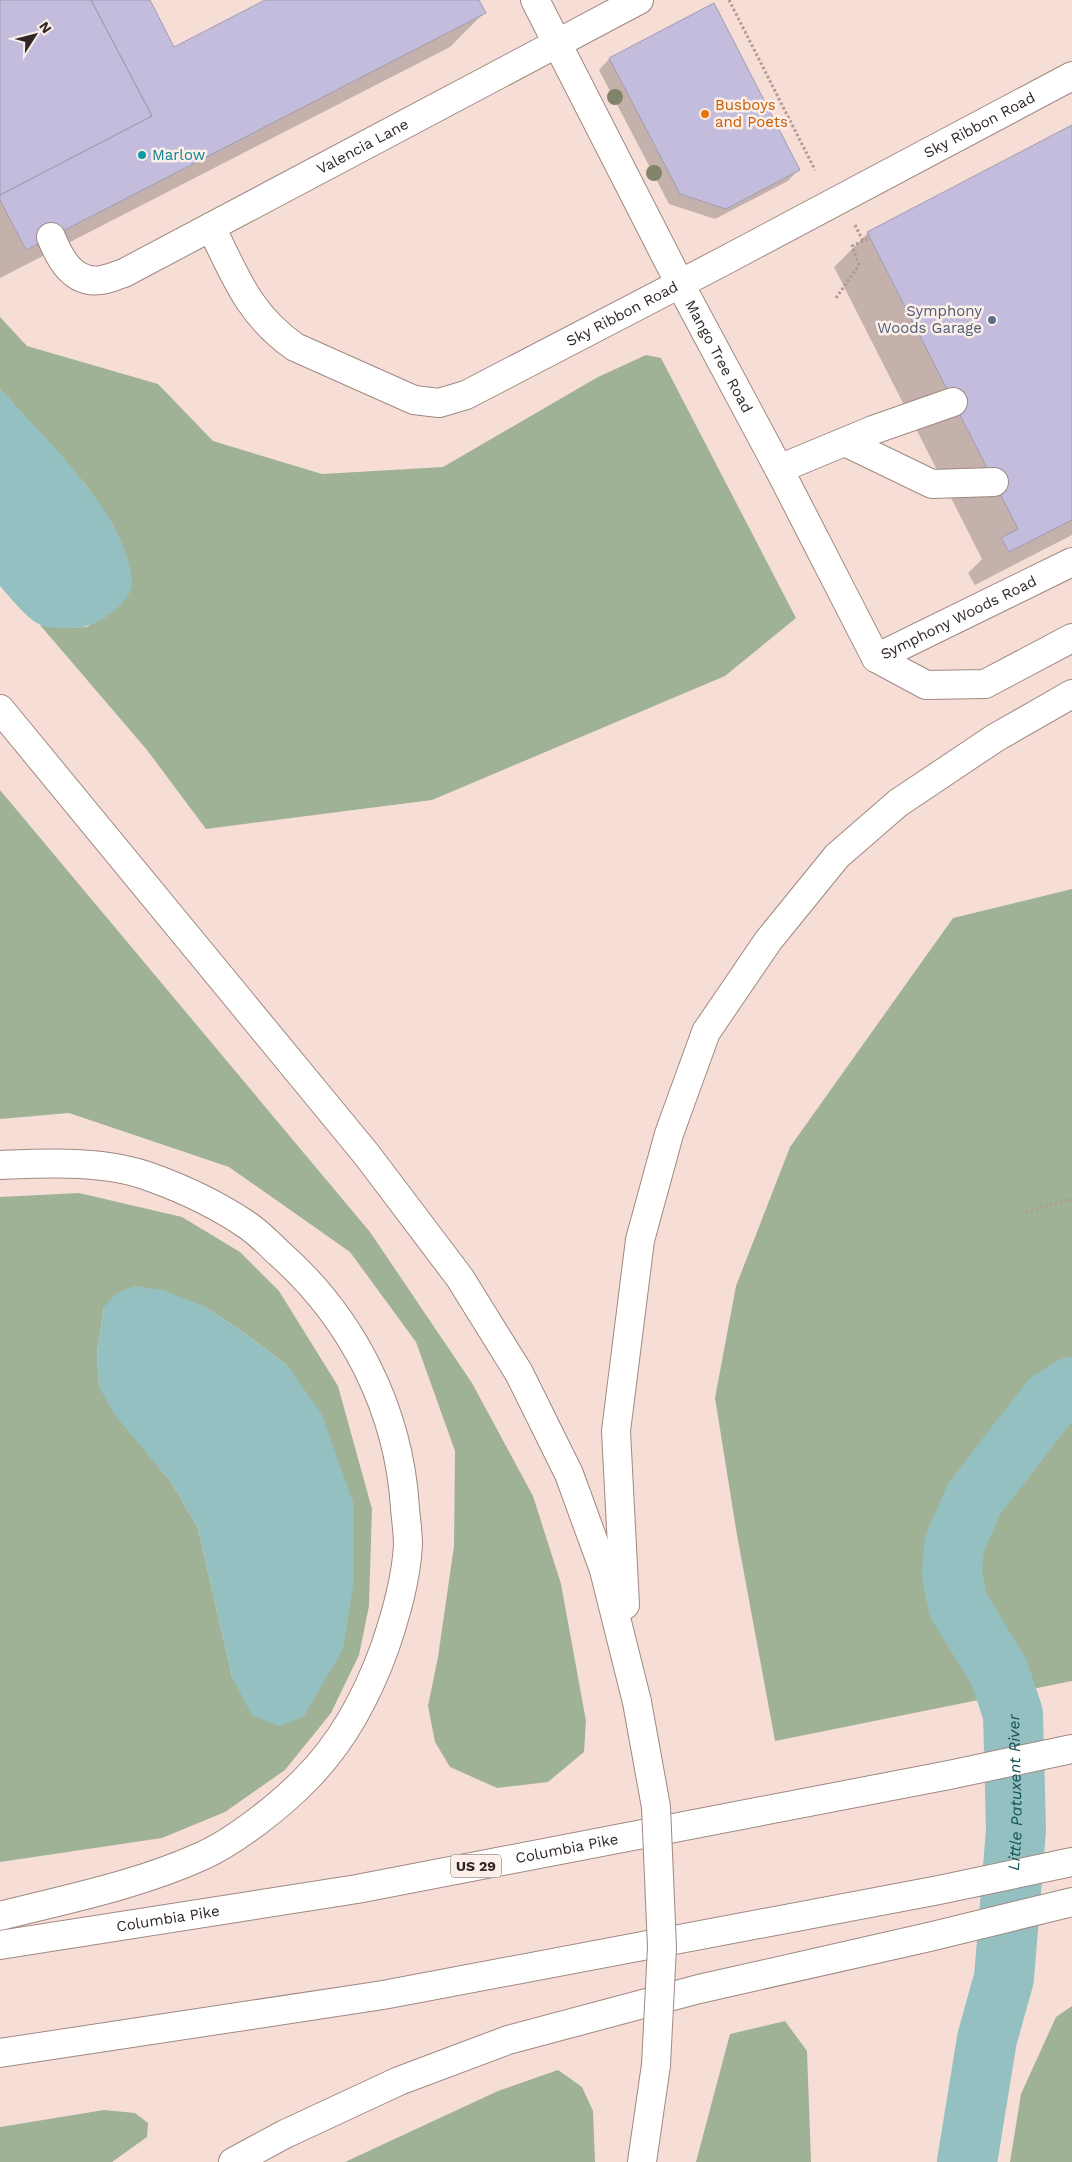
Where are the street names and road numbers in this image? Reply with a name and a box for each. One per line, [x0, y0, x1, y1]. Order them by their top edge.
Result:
street label: Sky Ribbon Road [921, 88, 1038, 162]
street label: Valencia Lane [314, 115, 411, 178]
street label: Sky Ribbon Road [563, 277, 681, 350]
street label: Mango Tree Road [681, 297, 756, 416]
street label: Symphony Woods Road [878, 572, 1039, 663]
street label: Columbia Pike [514, 1830, 620, 1867]
road number: US 29 [451, 1854, 501, 1878]
street label: Columbia Pike [115, 1902, 221, 1936]

